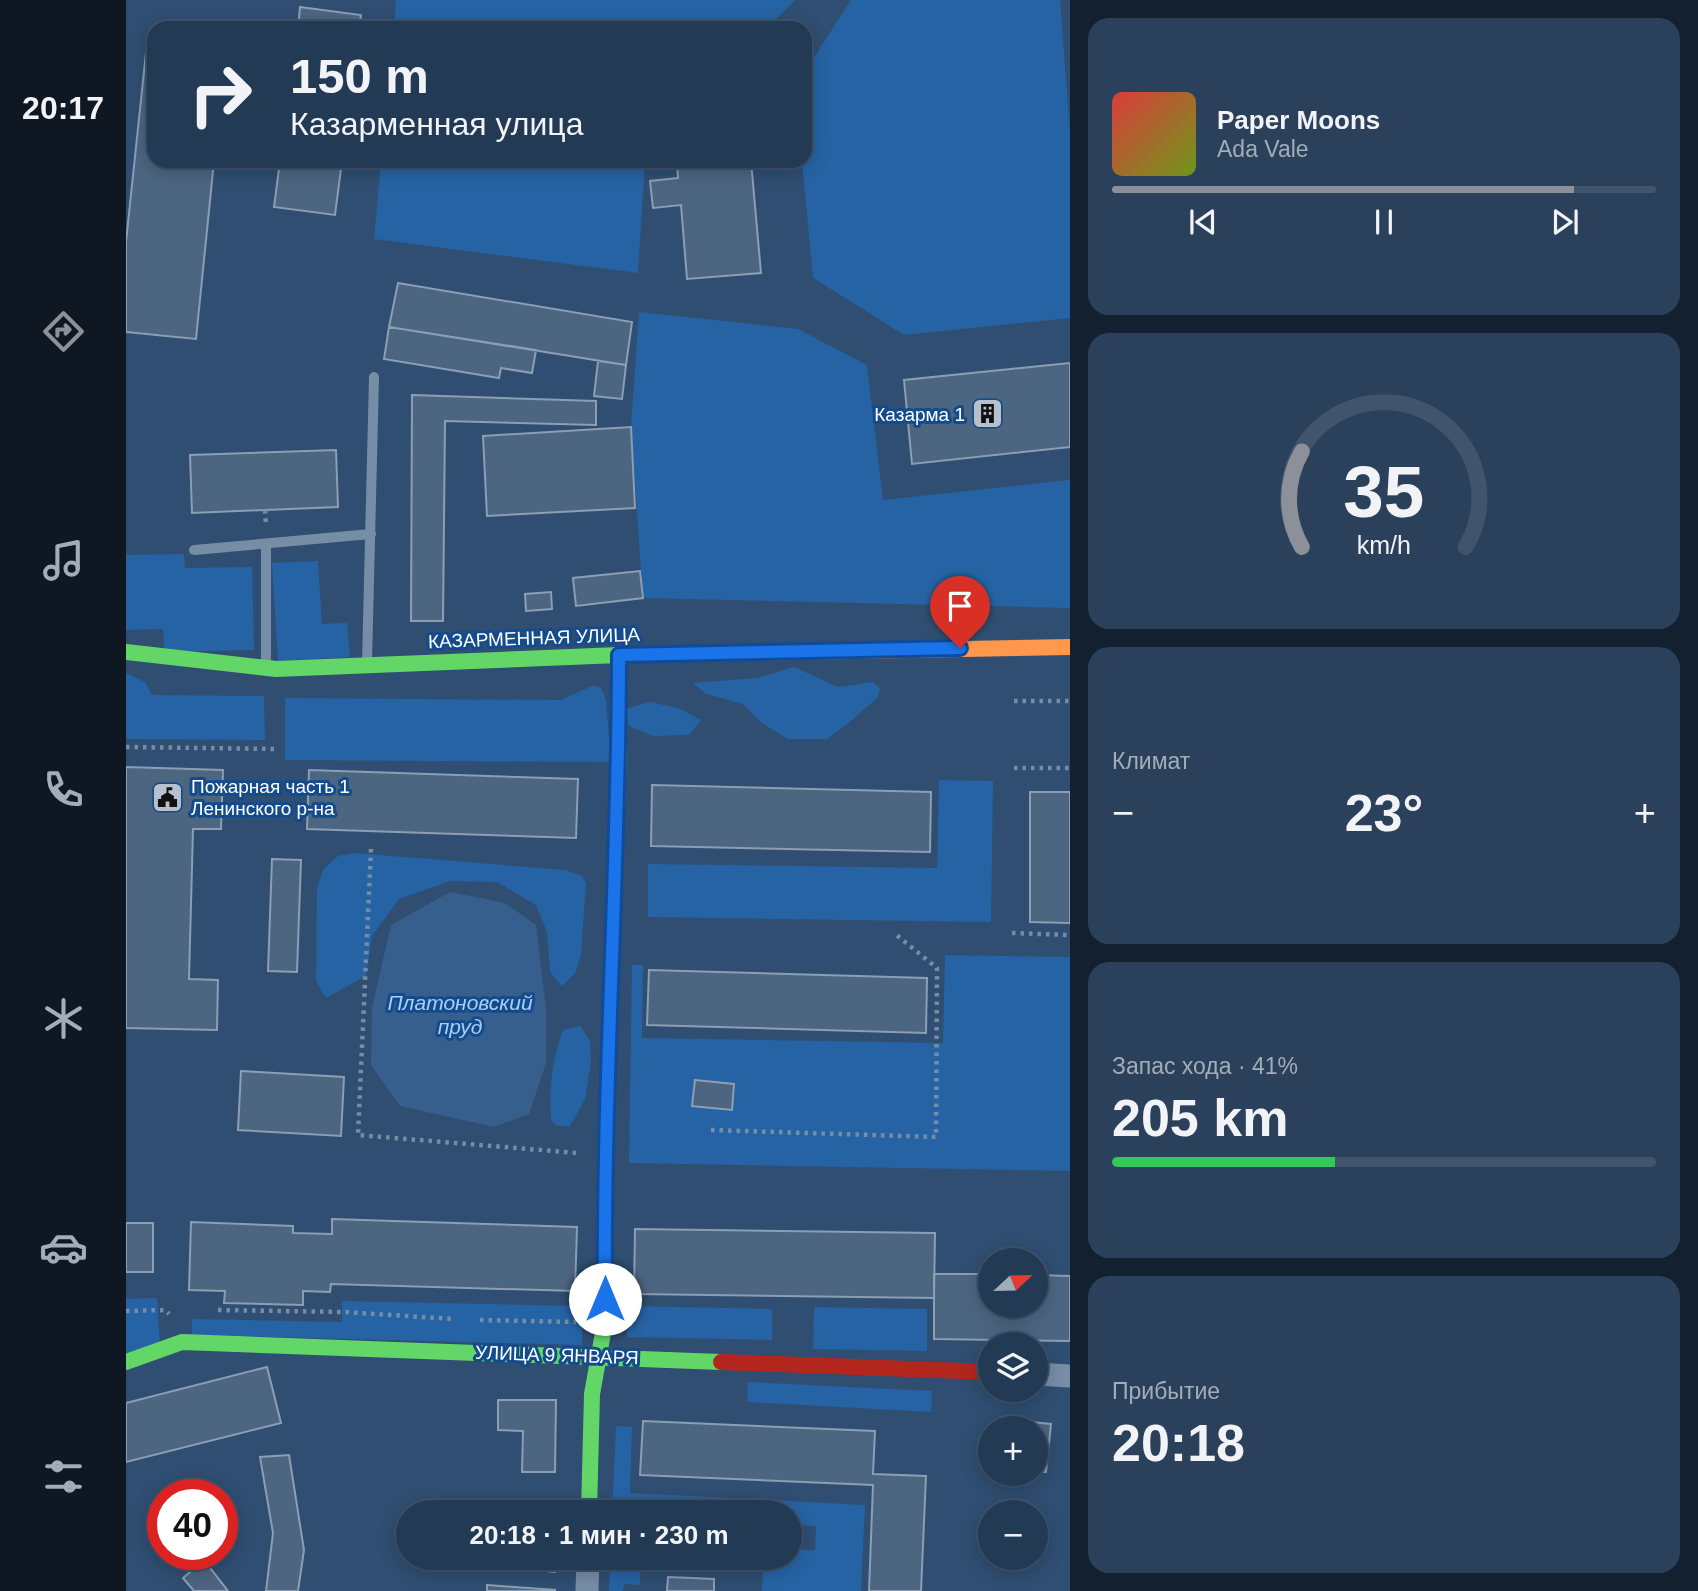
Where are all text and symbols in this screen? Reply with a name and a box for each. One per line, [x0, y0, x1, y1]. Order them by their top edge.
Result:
icon: right [175, 49, 266, 140]
text: 150 m [290, 49, 429, 103]
text: 20:17 [22, 90, 104, 126]
text: Paper Moons [1217, 105, 1380, 135]
text: Казарменная улица [290, 106, 583, 142]
text: Ada Vale [1217, 136, 1309, 162]
icon: previous [1184, 203, 1222, 241]
icon: pause [1365, 203, 1403, 241]
icon: next [1546, 203, 1584, 241]
icon: directions [39, 307, 88, 356]
building icon: Казарма 1 [971, 397, 1005, 431]
place label: Казарма 1 [874, 404, 965, 425]
text: 35 [1344, 451, 1424, 532]
text: km/h [1357, 531, 1411, 559]
icon: music [39, 536, 88, 585]
pin [930, 576, 990, 648]
icon: arrive [941, 587, 979, 625]
street label: КАЗАРМЕННАЯ УЛИЦА [428, 624, 641, 652]
text: Климат [1112, 748, 1190, 774]
icon: phone [39, 765, 88, 814]
place label: Пожарная часть 1 Ленинского р-на [191, 776, 350, 819]
public building icon: Пожарная часть 1 Ленинского р-на [151, 780, 185, 814]
text: 23° [1345, 784, 1423, 842]
text: − [1112, 792, 1134, 834]
text: + [1634, 792, 1656, 834]
water label: Платоновский пруд [387, 991, 533, 1038]
icon: climate [39, 994, 88, 1043]
text: Запас хода · 41% [1112, 1053, 1298, 1079]
text: 205 km [1112, 1089, 1288, 1147]
icon: car [39, 1223, 88, 1272]
north arrow [978, 1248, 1048, 1318]
map controls [978, 1248, 1048, 1570]
position arrow [568, 1262, 642, 1336]
button: layers [978, 1332, 1048, 1402]
street label: УЛИЦА 9 ЯНВАРЯ [475, 1342, 639, 1368]
text: Прибытие [1112, 1378, 1220, 1404]
text: 20:18 [1112, 1414, 1245, 1472]
button: + [978, 1416, 1048, 1486]
icon: filters [39, 1452, 88, 1501]
speed limit sign: 40 [147, 1479, 238, 1570]
button: − [978, 1500, 1048, 1570]
text: 20:18 · 1 мин · 230 m [469, 1520, 729, 1550]

